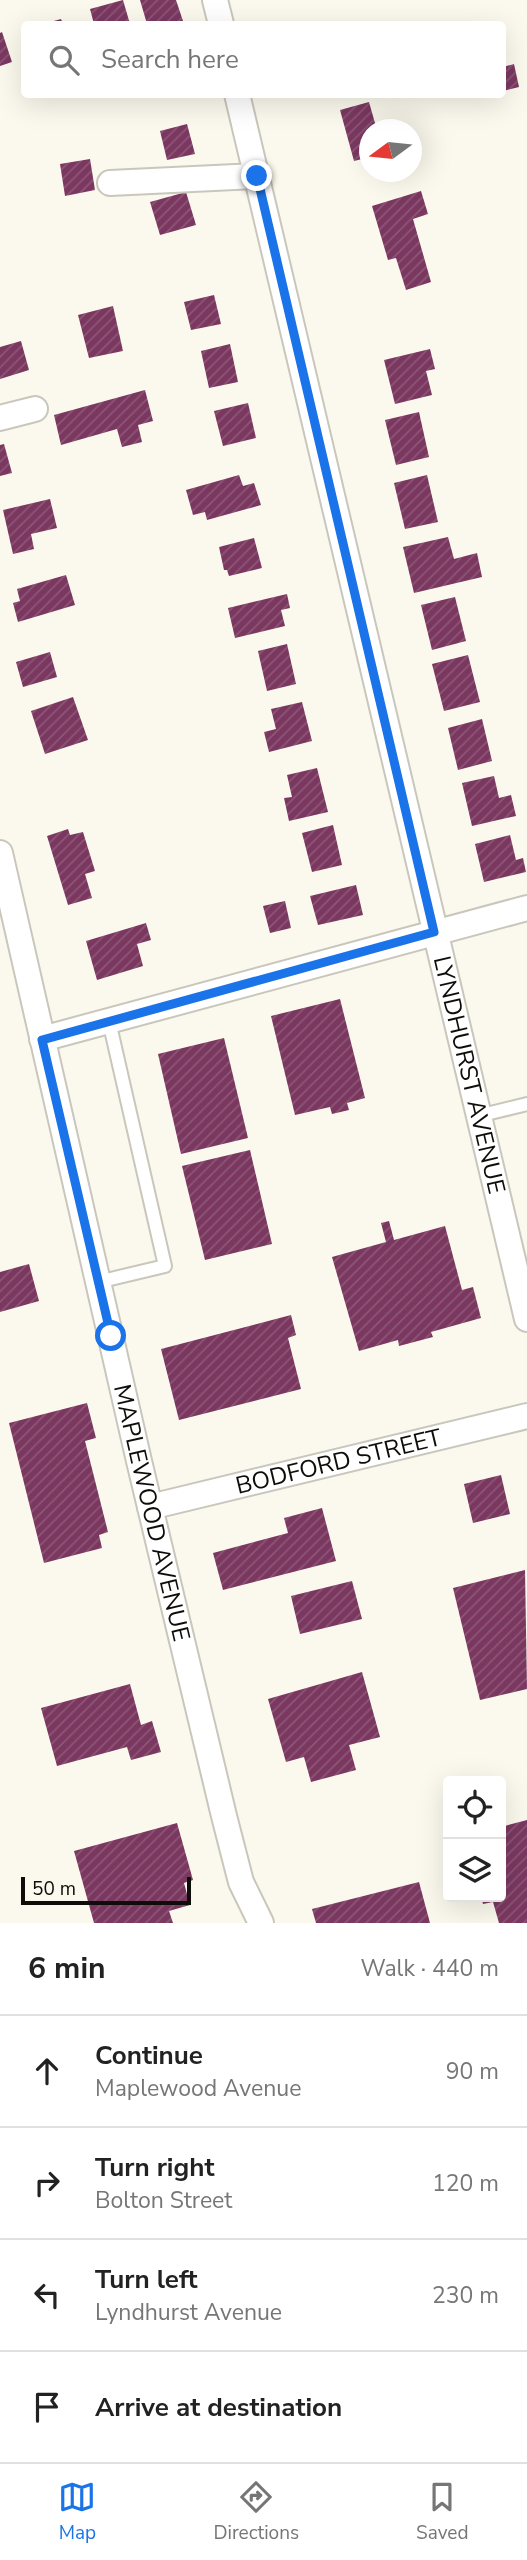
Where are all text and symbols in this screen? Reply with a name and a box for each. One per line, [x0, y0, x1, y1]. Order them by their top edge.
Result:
search box [21, 21, 506, 98]
icon: search [45, 41, 83, 79]
text: Search here [101, 42, 239, 77]
north arrow [359, 119, 422, 182]
route end [241, 160, 272, 191]
street label: LYNDHURST AVENUE [426, 953, 513, 1197]
route start [95, 1320, 126, 1351]
street label: MAPLEWOOD AVENUE [106, 1381, 198, 1644]
street label: BODFORD STREET [232, 1421, 445, 1502]
map controls [443, 1776, 506, 1902]
button: locate [443, 1776, 506, 1839]
button: layers [443, 1839, 506, 1902]
scale bar [21, 1874, 191, 1906]
text: 50 m [32, 1876, 76, 1902]
text: 6 min [28, 1948, 106, 1989]
text: Walk · 440 m [360, 1953, 499, 1984]
text: Continue [95, 2038, 203, 2073]
icon: ahead [28, 2052, 66, 2090]
text: 90 m [446, 2056, 499, 2087]
text: Maplewood Avenue [95, 2073, 301, 2104]
text: Turn right [95, 2150, 214, 2185]
icon: right [28, 2164, 66, 2202]
text: 120 m [432, 2168, 499, 2199]
text: Bolton Street [95, 2185, 232, 2216]
text: Turn left [95, 2262, 198, 2297]
icon: left [28, 2276, 66, 2314]
text: 230 m [432, 2280, 499, 2311]
text: Lyndhurst Avenue [95, 2297, 282, 2328]
icon: arrive [28, 2388, 66, 2426]
text: Arrive at destination [95, 2390, 342, 2425]
tab: Map [58, 2478, 96, 2546]
tab: Directions [213, 2478, 299, 2546]
tab: Saved [416, 2478, 469, 2546]

